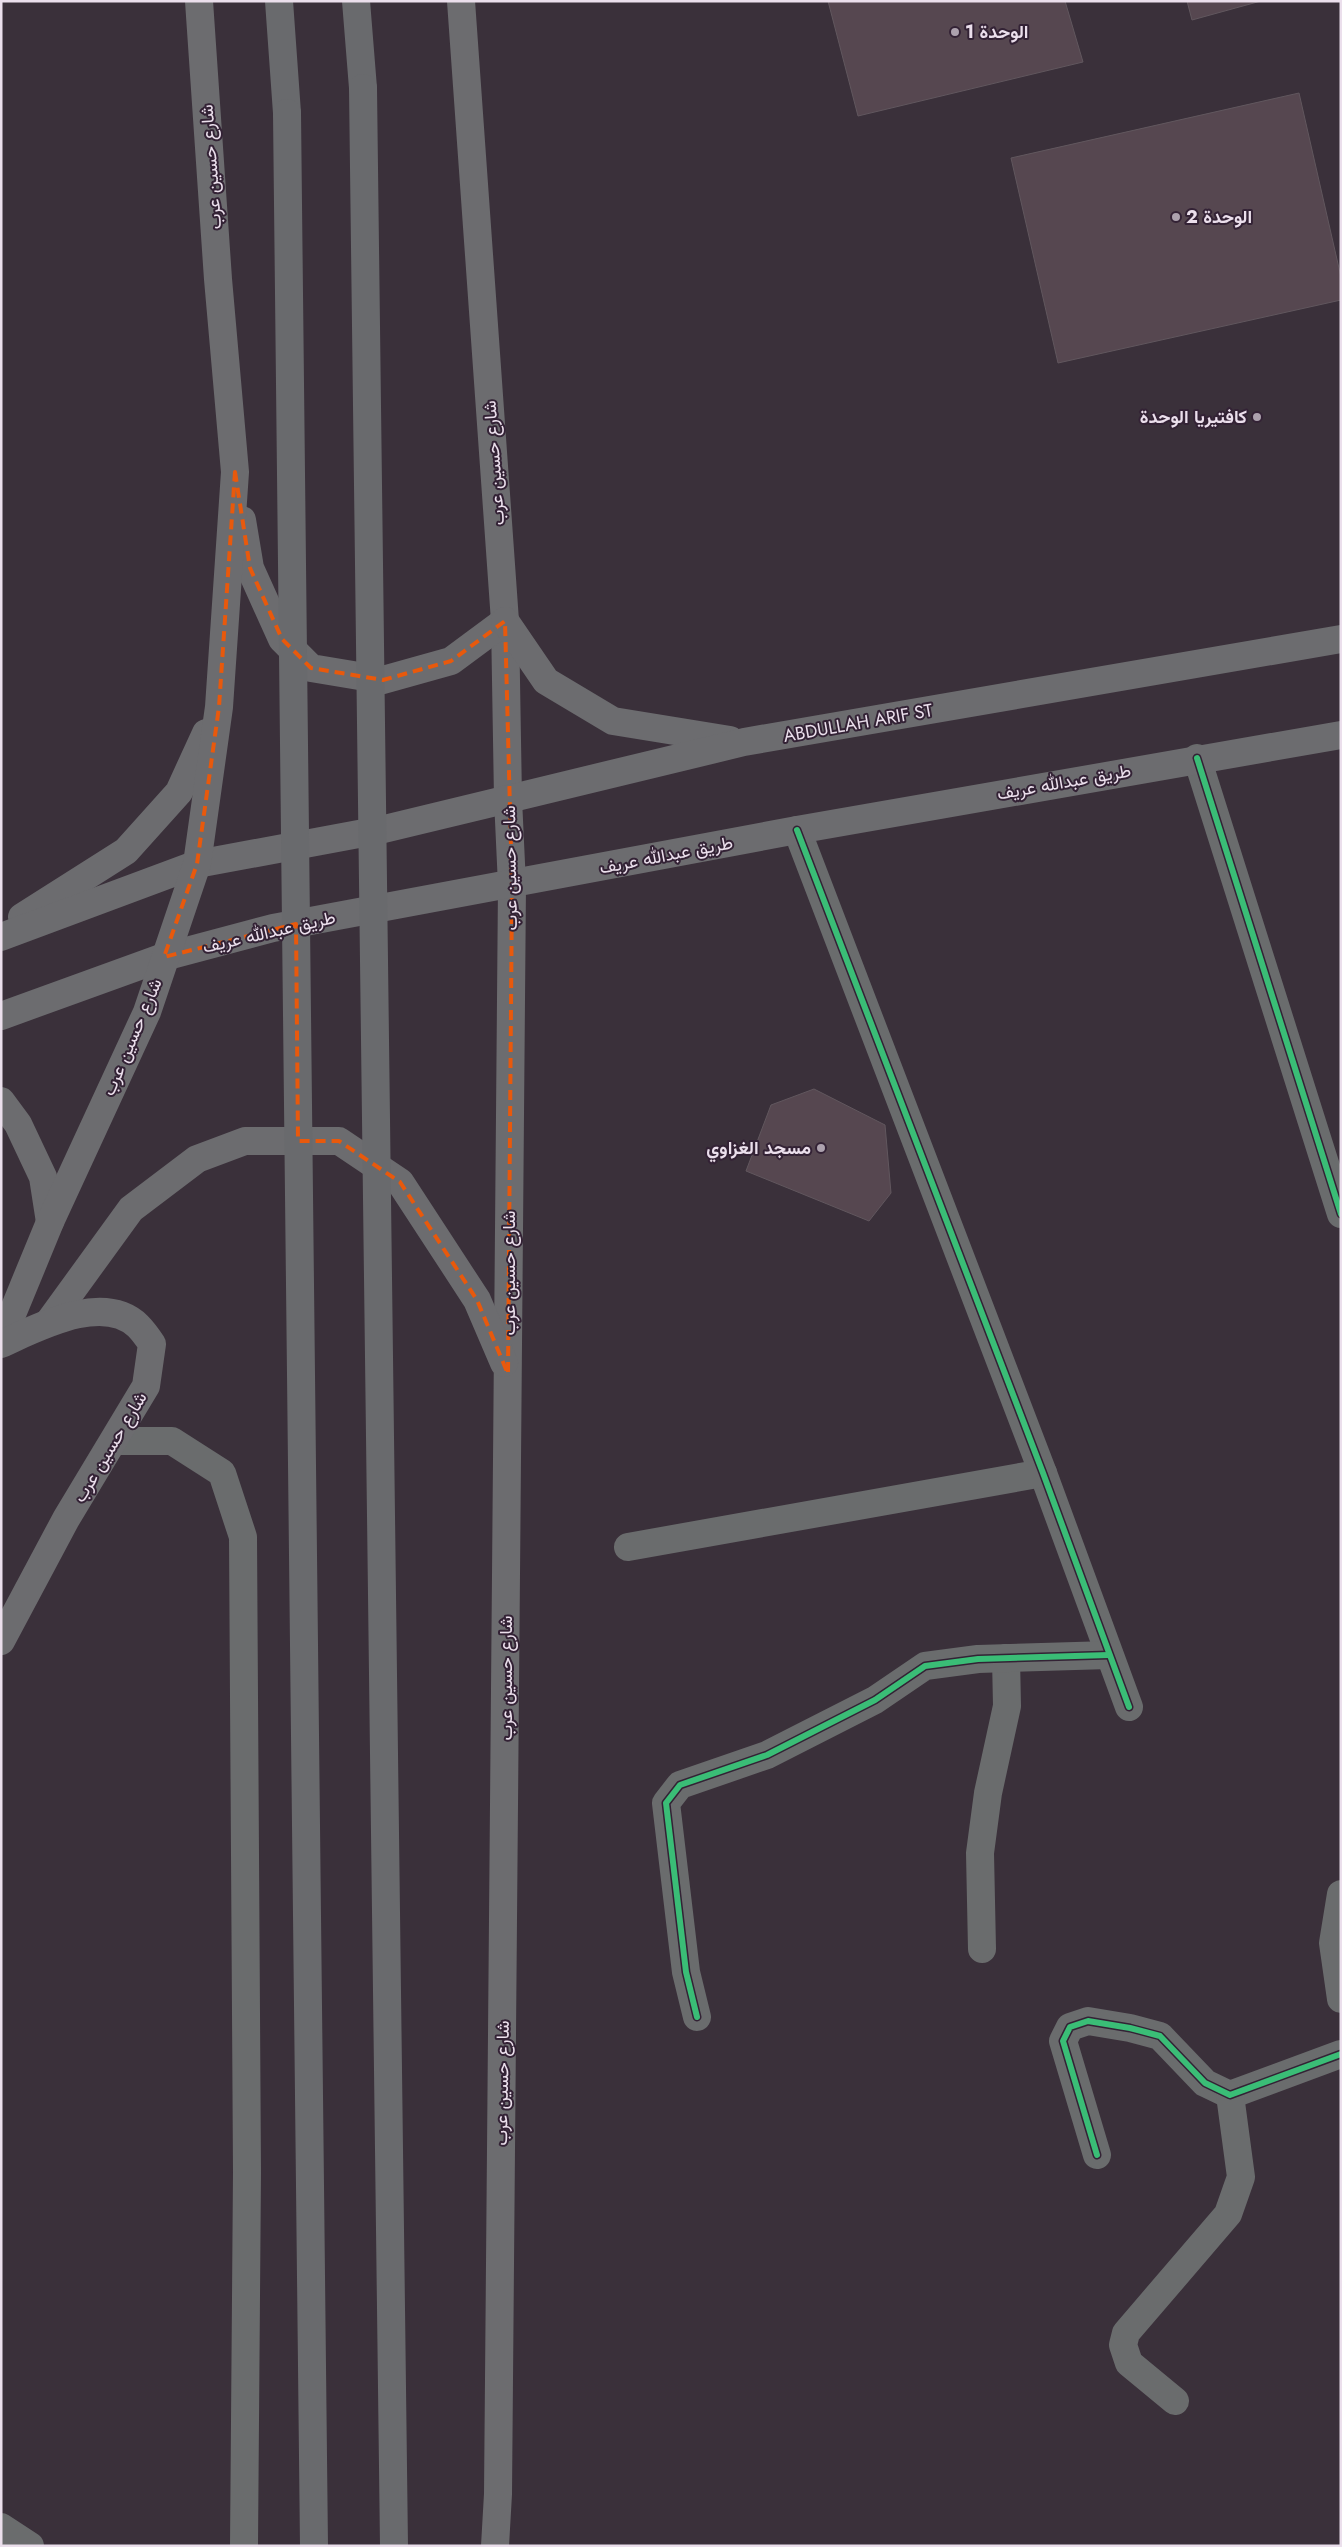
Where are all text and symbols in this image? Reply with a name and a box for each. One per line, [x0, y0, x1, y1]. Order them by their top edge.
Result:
place label: الوحدة 1 [965, 19, 1029, 45]
marker: الوحدة 1 [949, 26, 961, 38]
street label: شارع حسين عرب [194, 104, 228, 230]
place label: الوحدة 2 [1186, 204, 1252, 230]
marker: الوحدة 2 [1170, 211, 1182, 223]
street label: شارع حسين عرب [477, 400, 511, 526]
place label: كافتيريا الوحدة [1140, 404, 1247, 430]
marker: كافتيريا الوحدة [1251, 411, 1263, 423]
street label: ABDULLAH ARIF ST [781, 697, 935, 749]
street label: طريق عبدالله عريف [995, 757, 1133, 807]
street label: شارع حسين عرب [496, 805, 524, 931]
street label: طريق عبدالله عريف [597, 829, 735, 881]
street label: طريق عبدالله عريف [200, 904, 338, 960]
street label: شارع حسين عرب [96, 974, 168, 1100]
place label: مسجد الغزاوي [706, 1135, 811, 1163]
marker: مسجد الغزاوي [815, 1142, 827, 1154]
street label: شارع حسين عرب [496, 1210, 522, 1336]
street label: شارع حسين عرب [67, 1387, 153, 1507]
street label: شارع حسين عرب [493, 1615, 519, 1741]
street label: شارع حسين عرب [488, 2020, 516, 2146]

